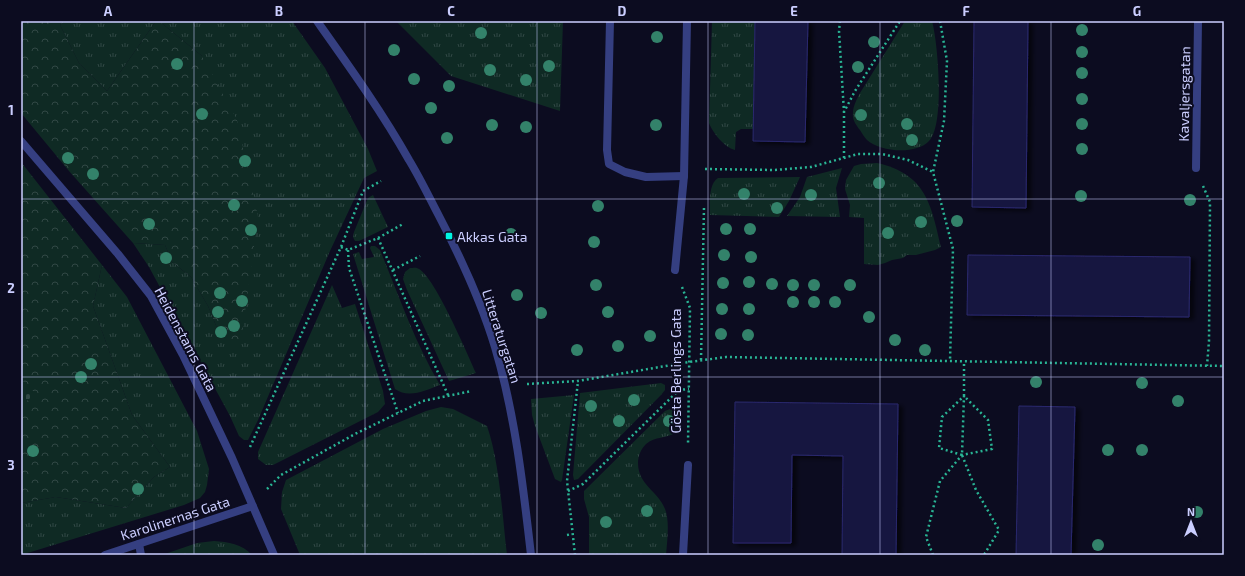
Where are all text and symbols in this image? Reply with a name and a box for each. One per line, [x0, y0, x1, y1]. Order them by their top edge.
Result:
text: A [104, 3, 113, 19]
text: B [275, 3, 283, 19]
text: C [447, 3, 455, 19]
text: D [618, 3, 627, 19]
text: E [790, 3, 798, 19]
text: F [962, 3, 970, 19]
text: G [1133, 3, 1141, 19]
street label: Kavaljersgatan [1175, 46, 1193, 142]
text: 1 [8, 102, 14, 118]
place label: Akkas Gata [457, 228, 527, 245]
marker: Akkas Gata [444, 231, 454, 241]
text: 2 [7, 280, 15, 296]
street label: Heidenstams Gata [151, 284, 221, 394]
street label: Litteraturgatan [479, 287, 525, 385]
street label: Gösta Berlings Gata [667, 308, 684, 434]
text: 3 [7, 457, 15, 473]
street label: Karolinernas Gata [118, 492, 232, 544]
north arrow [1171, 502, 1211, 542]
text: N [1187, 505, 1195, 518]

